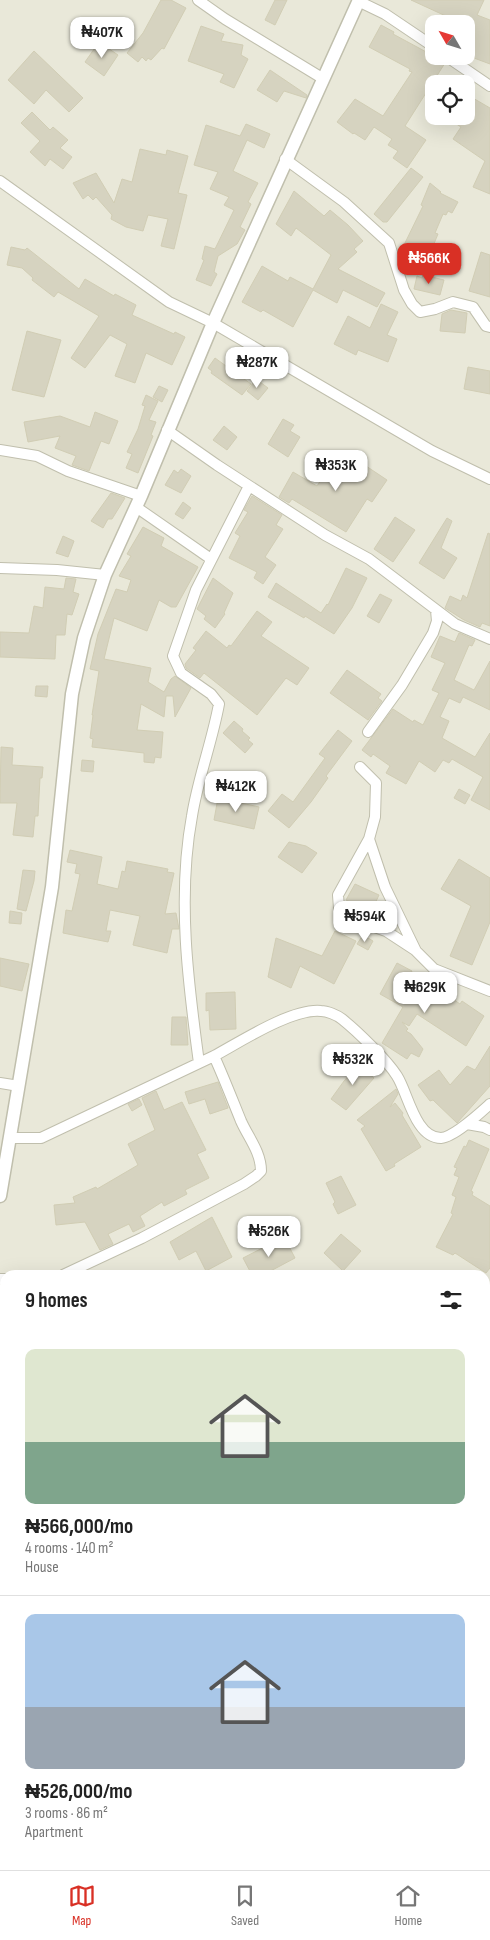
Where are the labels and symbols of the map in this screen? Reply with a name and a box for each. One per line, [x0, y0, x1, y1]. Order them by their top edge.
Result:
north arrow [425, 15, 475, 65]
pin: ₦407K [67, 17, 137, 59]
pin: ₦566K [394, 242, 464, 285]
pin: ₦287K [222, 346, 292, 389]
pin: ₦353K [301, 450, 371, 492]
pin: ₦412K [201, 770, 271, 813]
pin: ₦594K [330, 900, 400, 943]
pin: ₦629K [390, 972, 460, 1014]
pin: ₦532K [318, 1044, 388, 1086]
pin: ₦526K [234, 1216, 304, 1258]

